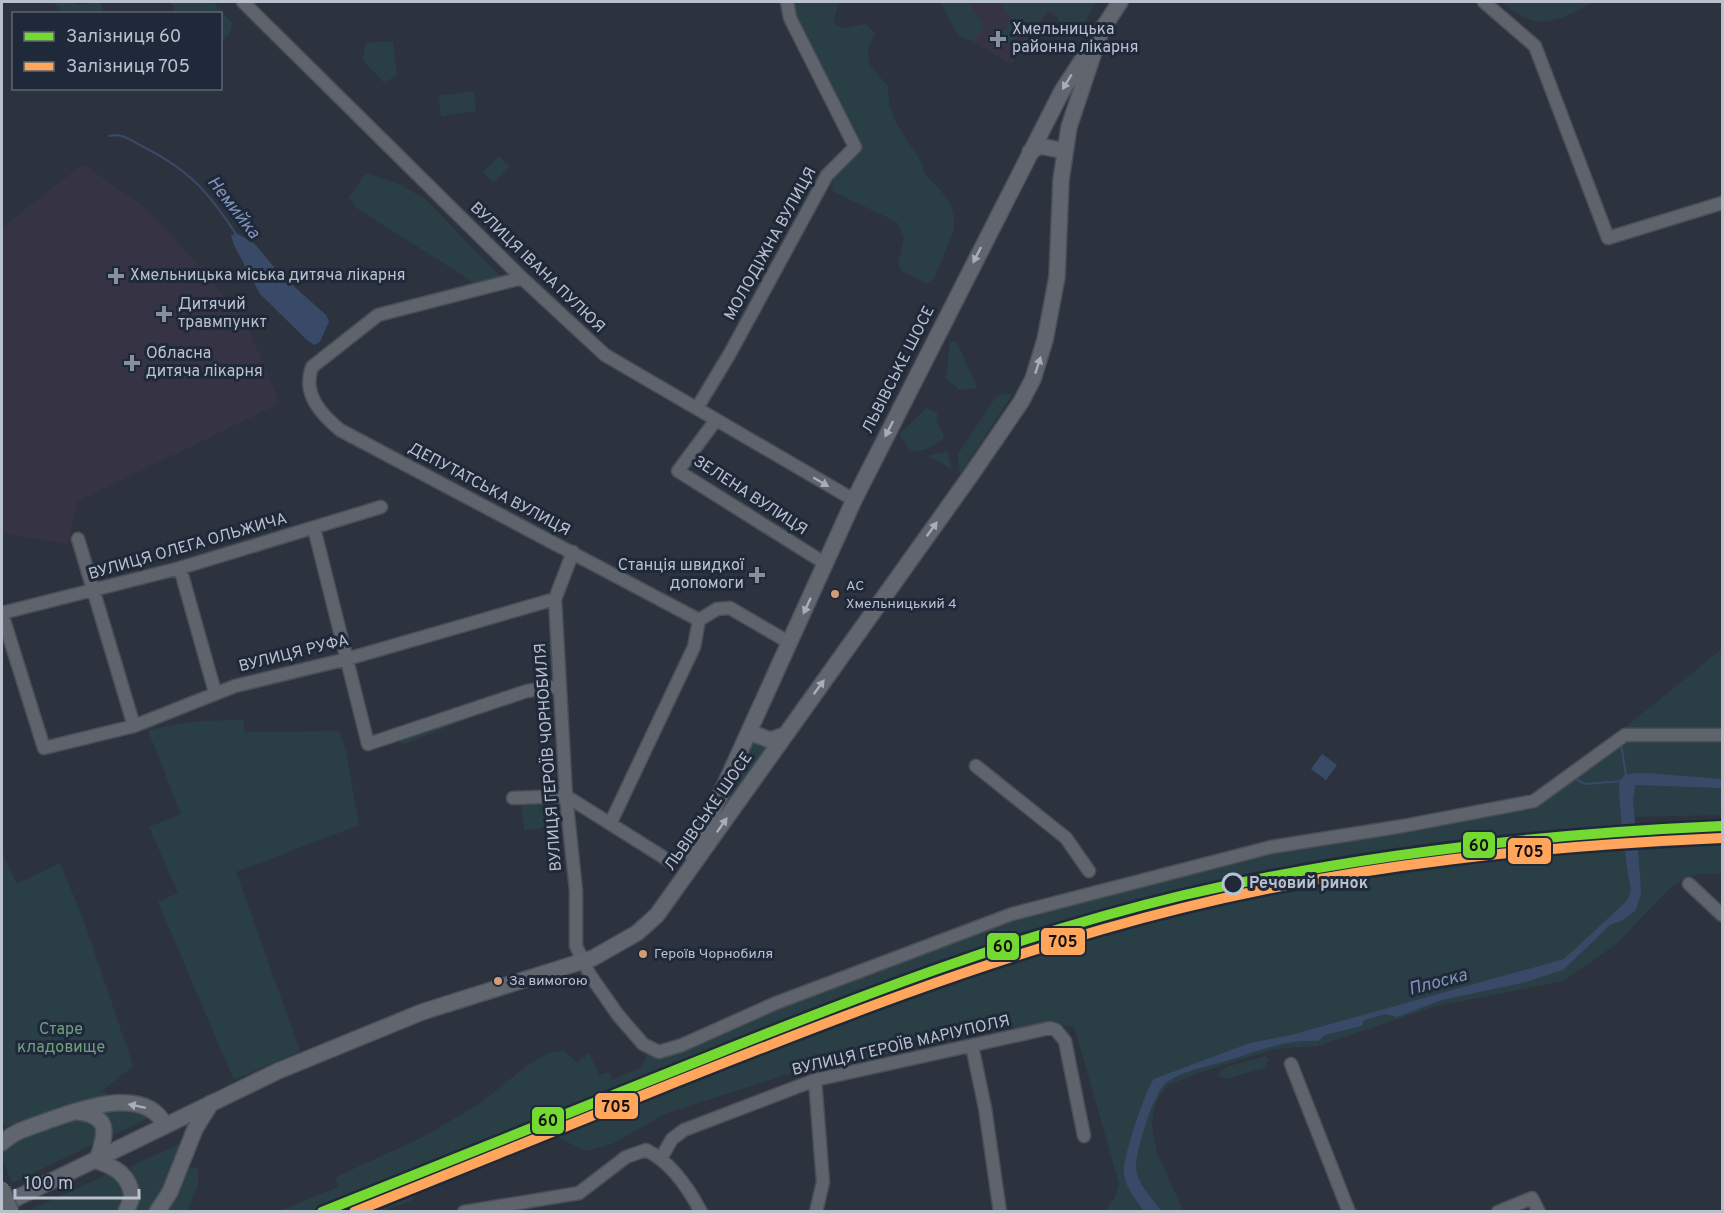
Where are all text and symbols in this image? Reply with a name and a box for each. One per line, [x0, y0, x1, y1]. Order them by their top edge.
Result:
legend [12, 12, 222, 90]
place label: Хмельницька районна лікарня [1012, 20, 1138, 58]
text: Залізниця 60 [66, 26, 181, 49]
marker: Хмельницька районна лікарня [989, 30, 1007, 48]
text: Залізниця 705 [66, 56, 190, 79]
one-way arrow [1062, 74, 1072, 91]
street label: МОЛОДІЖНА ВУЛИЦЯ [721, 164, 821, 324]
water label: Немийка [201, 172, 265, 245]
street label: ВУЛИЦЯ ІВАНА ПУЛЮЯ [465, 198, 609, 338]
one-way arrow [973, 247, 982, 264]
place label: Хмельницька міська дитяча лікарня [130, 266, 406, 286]
marker: Хмельницька міська дитяча лікарня [107, 267, 125, 285]
place label: Дитячий травмпункт [178, 295, 267, 333]
street label: ЛЬВІВСЬКЕ ШОСЕ [858, 303, 940, 437]
marker: Дитячий травмпункт [155, 305, 173, 323]
place label: Обласна дитяча лікарня [146, 344, 263, 382]
marker: Обласна дитяча лікарня [123, 354, 141, 372]
one-way arrow [1033, 356, 1043, 374]
one-way arrow [885, 421, 894, 438]
street label: ДЕПУТАТСЬКА ВУЛИЦЯ [405, 439, 573, 541]
street label: ЗЕЛЕНА ВУЛИЦЯ [689, 452, 811, 540]
one-way arrow [813, 477, 830, 487]
street label: ВУЛИЦЯ ОЛЕГА ОЛЬЖИЧА [86, 509, 290, 585]
one-way arrow [926, 521, 938, 536]
place label: Станція швидкої допомоги [618, 556, 745, 594]
marker: Станція швидкої допомоги [748, 566, 766, 584]
place label: АС Хмельницький 4 [846, 578, 957, 613]
marker: АС Хмельницький 4 [829, 588, 841, 600]
one-way arrow [802, 597, 811, 614]
street label: ВУЛИЦЯ РУФА [237, 631, 351, 677]
street label: ВУЛИЦЯ ГЕРОЇВ ЧОРНОБИЛЯ [529, 642, 567, 872]
one-way arrow [813, 680, 825, 696]
street label: ЛЬВІВСЬКЕ ШОСЕ [660, 749, 758, 875]
one-way arrow [716, 817, 727, 833]
line badge: 60 [1462, 831, 1496, 859]
text: 60 [1469, 837, 1489, 857]
line badge: 705 [1507, 837, 1552, 865]
text: 705 [1515, 843, 1543, 863]
marker: Речовий ринок [1222, 873, 1244, 895]
place label: Речовий ринок [1249, 874, 1368, 894]
line badge: 705 [1040, 927, 1086, 956]
line badge: 60 [986, 932, 1020, 961]
text: 705 [1049, 933, 1077, 953]
text: 60 [993, 938, 1013, 958]
place label: Героїв Чорнобиля [654, 946, 773, 963]
marker: Героїв Чорнобиля [637, 948, 649, 960]
water label: Плоска [1406, 964, 1471, 1002]
place label: За вимогою [509, 973, 588, 990]
marker: За вимогою [492, 975, 504, 987]
street label: ВУЛИЦЯ ГЕРОЇВ МАРІУПОЛЯ [790, 1009, 1012, 1081]
park label: Старе кладовище [17, 1020, 105, 1058]
line badge: 705 [594, 1092, 639, 1120]
text: 705 [602, 1098, 630, 1118]
one-way arrow [128, 1101, 147, 1110]
line badge: 60 [531, 1106, 565, 1135]
text: 60 [538, 1112, 558, 1132]
scale bar [15, 1162, 140, 1200]
text: 100 m [24, 1173, 73, 1196]

